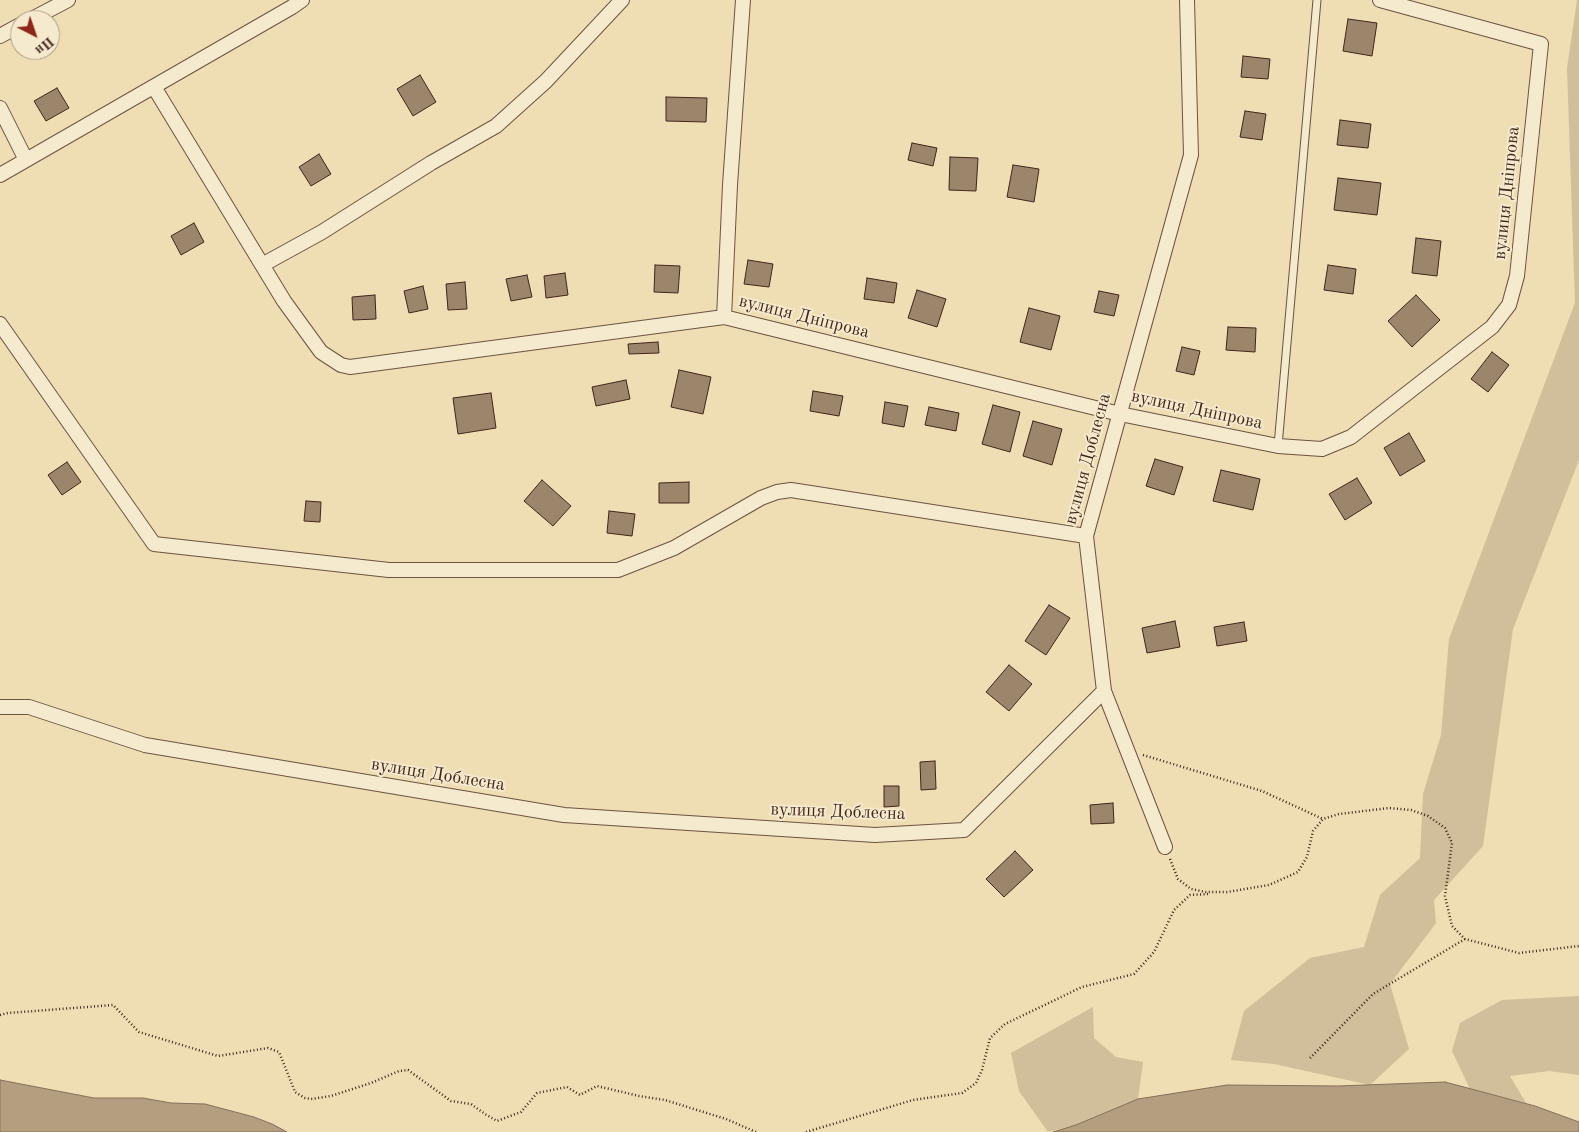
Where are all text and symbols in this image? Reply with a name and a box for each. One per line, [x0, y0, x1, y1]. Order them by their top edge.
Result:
north arrow [10, 10, 60, 60]
text: Пн [32, 34, 56, 57]
street label: вулиця Дніпрова [1489, 125, 1525, 261]
street label: вулиця Дніпрова [736, 290, 872, 344]
street label: вулиця Дніпрова [1129, 386, 1265, 434]
street label: вулиця Доблесна [1060, 391, 1116, 527]
street label: вулиця Доблесна [369, 754, 507, 796]
street label: вулиця Доблесна [770, 799, 906, 825]

